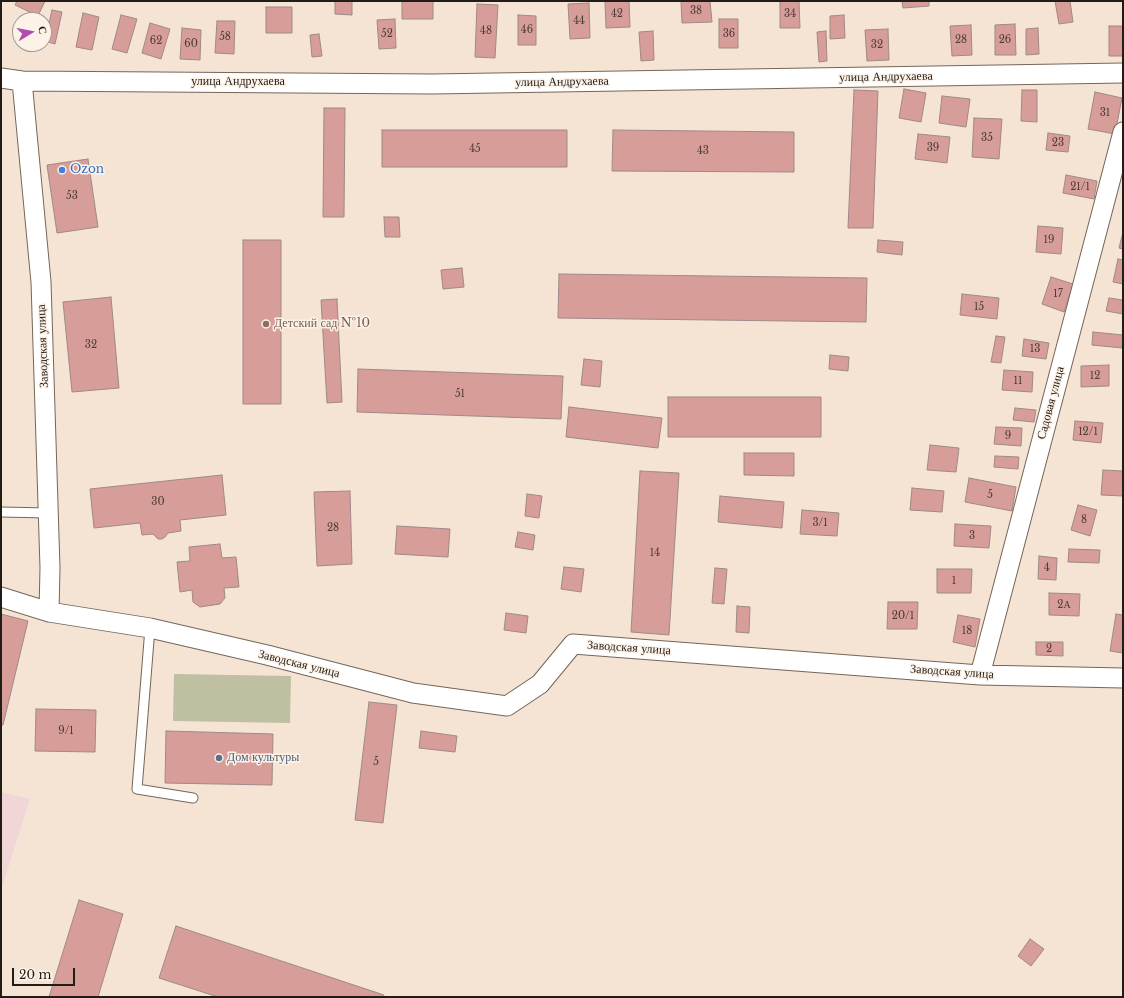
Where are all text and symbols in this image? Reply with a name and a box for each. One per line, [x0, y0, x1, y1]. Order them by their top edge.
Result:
house number: 38 [690, 5, 702, 17]
house number: 42 [611, 8, 623, 20]
house number: 34 [784, 8, 796, 20]
north arrow [12, 12, 52, 52]
house number: 44 [573, 15, 585, 27]
house number: 46 [521, 24, 533, 36]
text: С [35, 25, 50, 35]
house number: 48 [480, 25, 492, 37]
house number: 52 [381, 28, 393, 40]
house number: 36 [723, 28, 735, 40]
house number: 58 [219, 31, 231, 43]
house number: 28 [955, 34, 967, 46]
house number: 26 [999, 34, 1011, 46]
house number: 62 [150, 35, 162, 47]
house number: 60 [184, 38, 198, 50]
house number: 32 [871, 39, 883, 51]
street label: улица Андрухаева [839, 69, 933, 85]
street label: улица Андрухаева [515, 74, 609, 90]
street label: улица Андрухаева [191, 75, 285, 89]
house number: 31 [1100, 107, 1110, 119]
house number: 35 [981, 132, 993, 144]
house number: 23 [1052, 137, 1064, 149]
house number: 39 [927, 142, 939, 154]
house number: 45 [469, 143, 481, 155]
house number: 43 [697, 145, 709, 157]
place label: Ozon [70, 163, 104, 177]
marker: Ozon [57, 165, 67, 175]
house number: 21/1 [1070, 181, 1090, 193]
house number: 53 [66, 190, 78, 202]
house number: 19 [1044, 234, 1054, 246]
house number: 17 [1053, 288, 1063, 300]
house number: 15 [974, 301, 984, 313]
street label: Заводская улица [34, 304, 52, 388]
place label: Детский сад №10 [274, 317, 370, 331]
marker: Детский сад №10 [261, 319, 271, 329]
house number: 32 [85, 339, 97, 351]
house number: 13 [1030, 343, 1040, 355]
street label: Садовая улица [1034, 365, 1068, 441]
house number: 12 [1090, 370, 1100, 382]
house number: 11 [1014, 375, 1022, 387]
house number: 51 [455, 388, 465, 400]
house number: 12/1 [1078, 426, 1098, 438]
house number: 9 [1005, 430, 1011, 442]
house number: 5 [987, 489, 993, 501]
house number: 30 [151, 496, 165, 508]
house number: 8 [1081, 514, 1087, 526]
house number: 3/1 [812, 517, 828, 529]
house number: 28 [327, 522, 339, 534]
house number: 3 [969, 530, 975, 542]
house number: 14 [650, 547, 660, 559]
house number: 4 [1044, 562, 1050, 574]
house number: 1 [952, 575, 956, 587]
house number: 2А [1057, 599, 1071, 611]
house number: 20/1 [892, 610, 914, 622]
house number: 18 [962, 625, 972, 637]
street label: Заводская улица [587, 638, 671, 658]
house number: 2 [1046, 643, 1052, 655]
street label: Заводская улица [257, 647, 341, 681]
street label: Заводская улица [910, 662, 994, 682]
house number: 9/1 [58, 725, 74, 737]
place label: Дом культуры [227, 751, 299, 765]
marker: Дом культуры [214, 753, 224, 763]
house number: 5 [373, 756, 379, 768]
scale bar [14, 960, 77, 986]
text: 20 m [19, 967, 51, 982]

